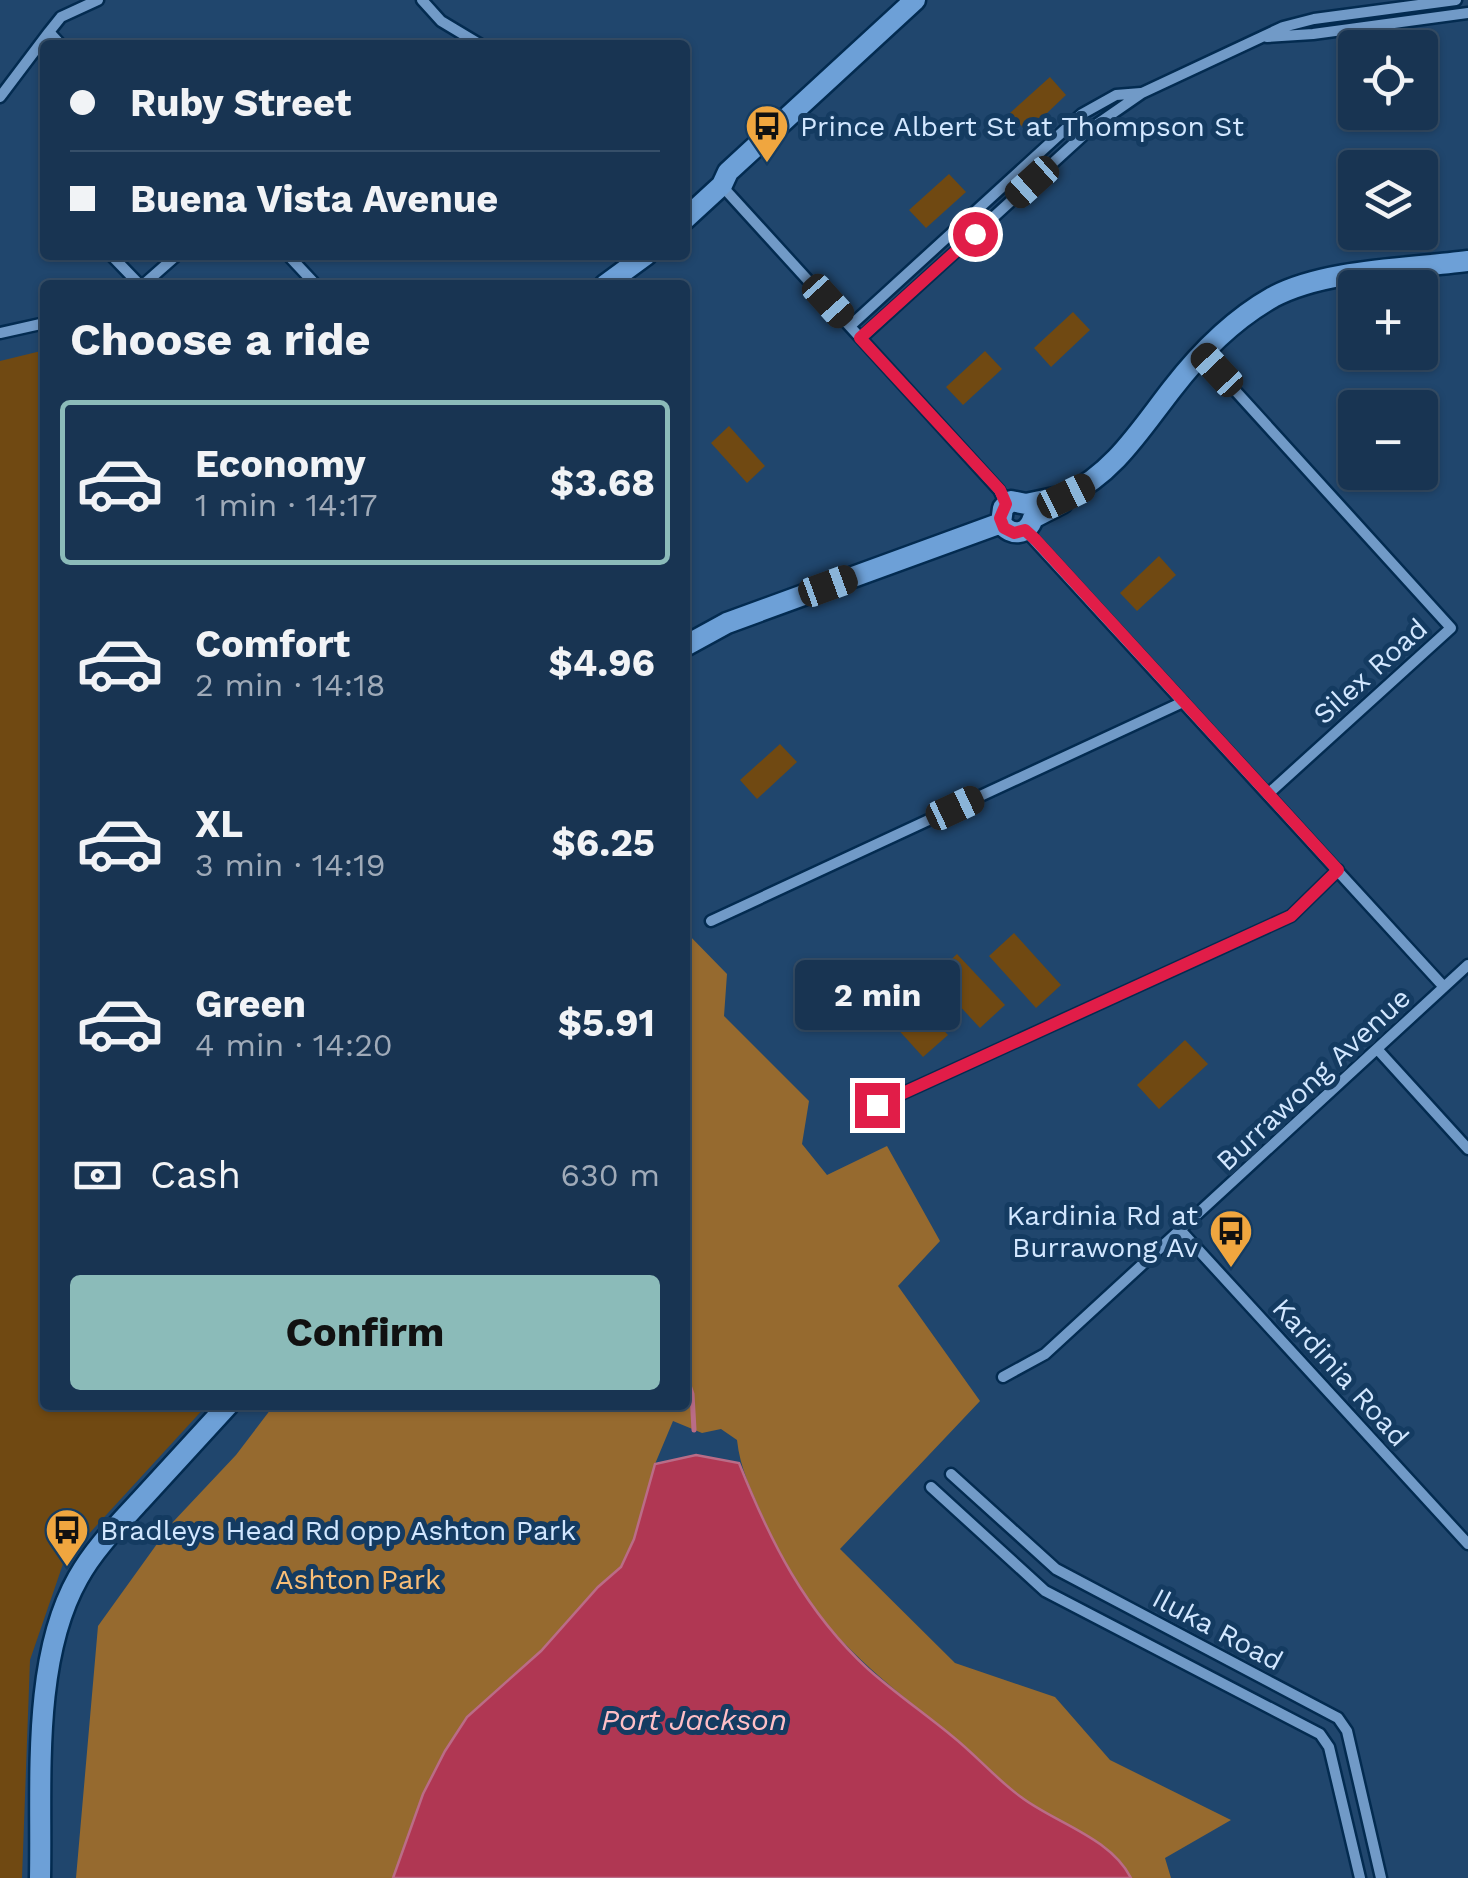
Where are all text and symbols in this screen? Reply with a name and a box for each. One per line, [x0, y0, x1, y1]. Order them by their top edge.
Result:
map controls [1338, 30, 1438, 490]
button: locate [1338, 30, 1438, 130]
text: Ruby Street [130, 81, 351, 125]
bus stop icon: Prince Albert St at Thompson St [744, 103, 790, 164]
place label: Prince Albert St at Thompson St [800, 110, 1244, 143]
button: layers [1338, 150, 1438, 250]
car [1000, 151, 1064, 213]
text: Buena Vista Avenue [130, 177, 498, 221]
route start [953, 212, 998, 257]
car [797, 269, 859, 333]
button: + [1338, 270, 1438, 370]
text: Choose a ride [70, 313, 370, 366]
car [1186, 338, 1248, 402]
button: − [1338, 390, 1438, 490]
icon: car [75, 438, 165, 528]
text: Economy [195, 442, 366, 486]
text: $3.68 [550, 461, 655, 505]
car [1032, 469, 1100, 523]
text: 1 min · 14:17 [195, 486, 378, 524]
car [795, 562, 861, 610]
street label: Silex Road [1307, 612, 1434, 731]
icon: car [75, 618, 165, 708]
text: Comfort [195, 622, 350, 666]
text: $4.96 [548, 641, 655, 685]
text: 2 min · 14:18 [195, 666, 386, 704]
car [921, 782, 989, 834]
icon: car [75, 798, 165, 888]
text: XL [195, 802, 243, 846]
text: $6.25 [551, 821, 655, 865]
text: 3 min · 14:19 [195, 846, 386, 884]
callout: 2 min [794, 960, 960, 1030]
text: 2 min [834, 976, 921, 1014]
icon: car [75, 978, 165, 1068]
street label: Burrawong Avenue [1210, 981, 1417, 1178]
text: Green [195, 982, 306, 1026]
text: $5.91 [558, 1001, 655, 1045]
text: 4 min · 14:20 [195, 1026, 393, 1064]
route end [855, 1083, 900, 1128]
icon: cash [70, 1148, 125, 1203]
text: Cash [150, 1153, 241, 1197]
text: 630 m [561, 1156, 660, 1194]
place label: Kardinia Rd at Burrawong Av [1006, 1199, 1198, 1264]
bus stop icon: Kardinia Rd at Burrawong Av [1208, 1208, 1254, 1269]
button: Confirm [70, 1275, 660, 1390]
street label: Kardinia Road [1266, 1292, 1416, 1453]
bus stop icon: Bradleys Head Rd opp Ashton Park [44, 1507, 90, 1568]
place label: Bradleys Head Rd opp Ashton Park [100, 1514, 576, 1547]
park label: Ashton Park [275, 1563, 441, 1596]
street label: Iluka Road [1147, 1581, 1288, 1678]
water label: Port Jackson [601, 1702, 787, 1737]

